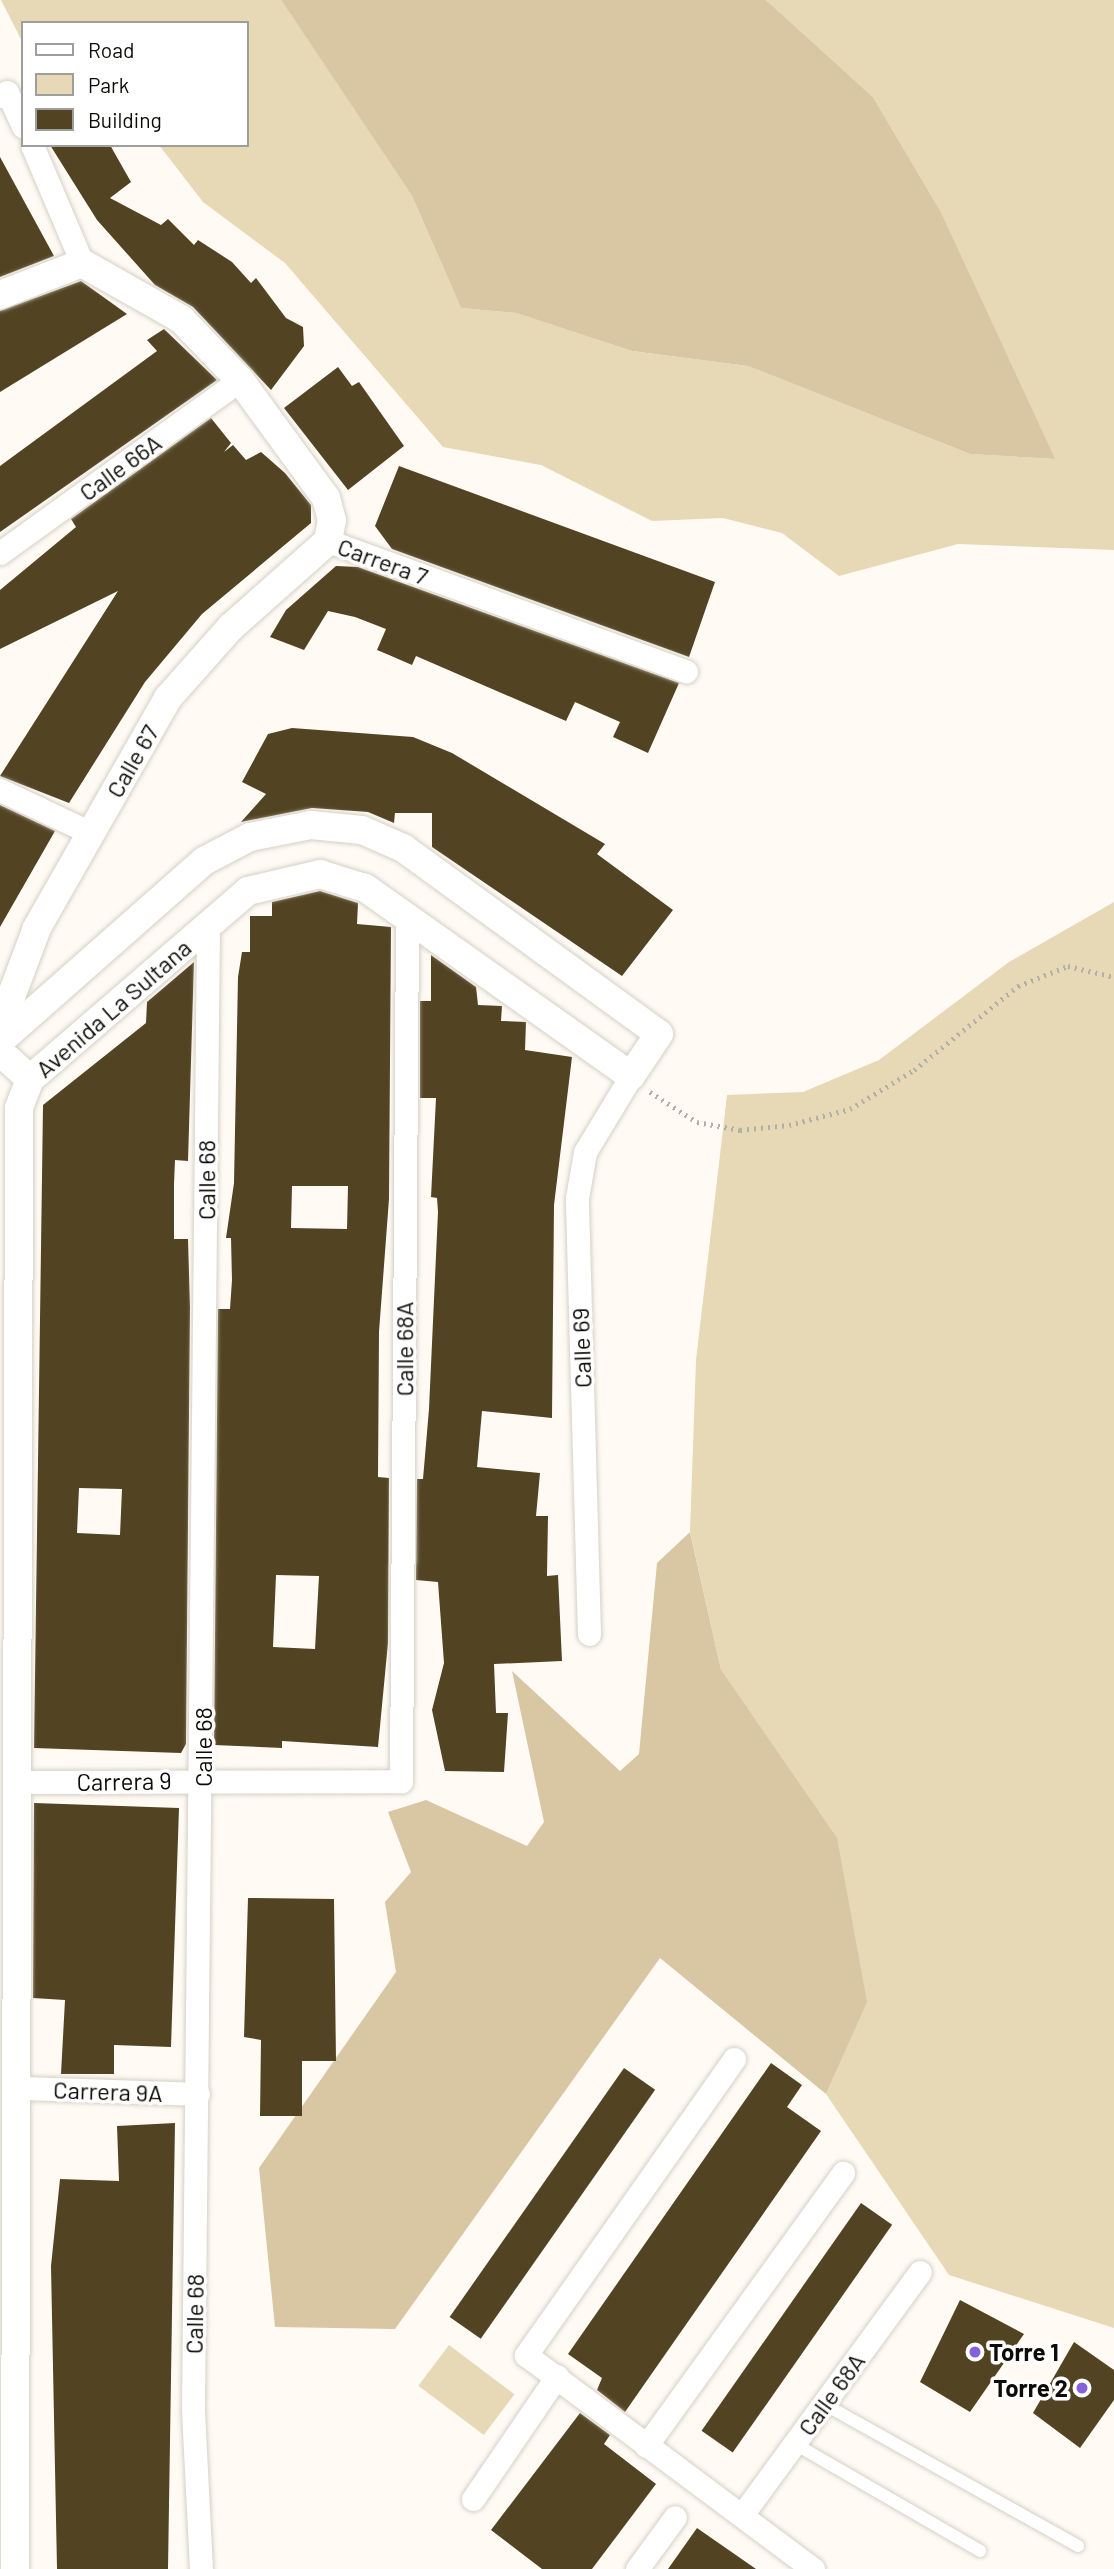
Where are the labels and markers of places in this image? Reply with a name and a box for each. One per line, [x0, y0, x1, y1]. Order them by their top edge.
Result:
place label: Torre 1 [989, 2338, 1059, 2366]
marker: Torre 1 [967, 2344, 983, 2360]
place label: Torre 2 [993, 2374, 1068, 2402]
marker: Torre 2 [1074, 2380, 1090, 2396]

